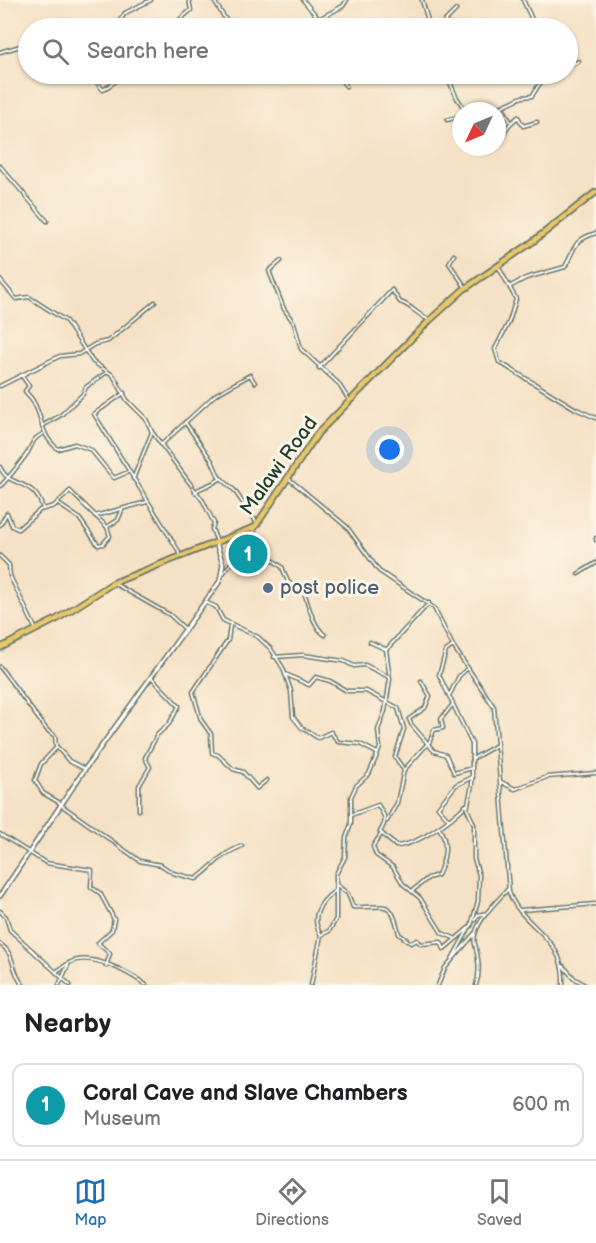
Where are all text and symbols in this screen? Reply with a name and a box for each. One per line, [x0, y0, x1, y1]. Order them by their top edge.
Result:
search box [18, 18, 578, 84]
icon: search [39, 35, 72, 68]
text: Search here [87, 38, 209, 65]
north arrow [452, 102, 506, 156]
street label: Malawi Road [235, 412, 323, 520]
your location [375, 435, 404, 464]
pin: 1 [228, 532, 268, 576]
place label: post police [280, 576, 379, 600]
marker: post police [261, 581, 275, 595]
text: Nearby [24, 1009, 111, 1040]
text: Coral Cave and Slave Chambers [83, 1080, 408, 1107]
text: 1 [41, 1093, 50, 1117]
text: 600 m [512, 1093, 570, 1117]
text: Museum [83, 1107, 161, 1131]
tab: Map [74, 1175, 107, 1230]
tab: Directions [255, 1175, 329, 1230]
tab: Saved [477, 1175, 522, 1230]

